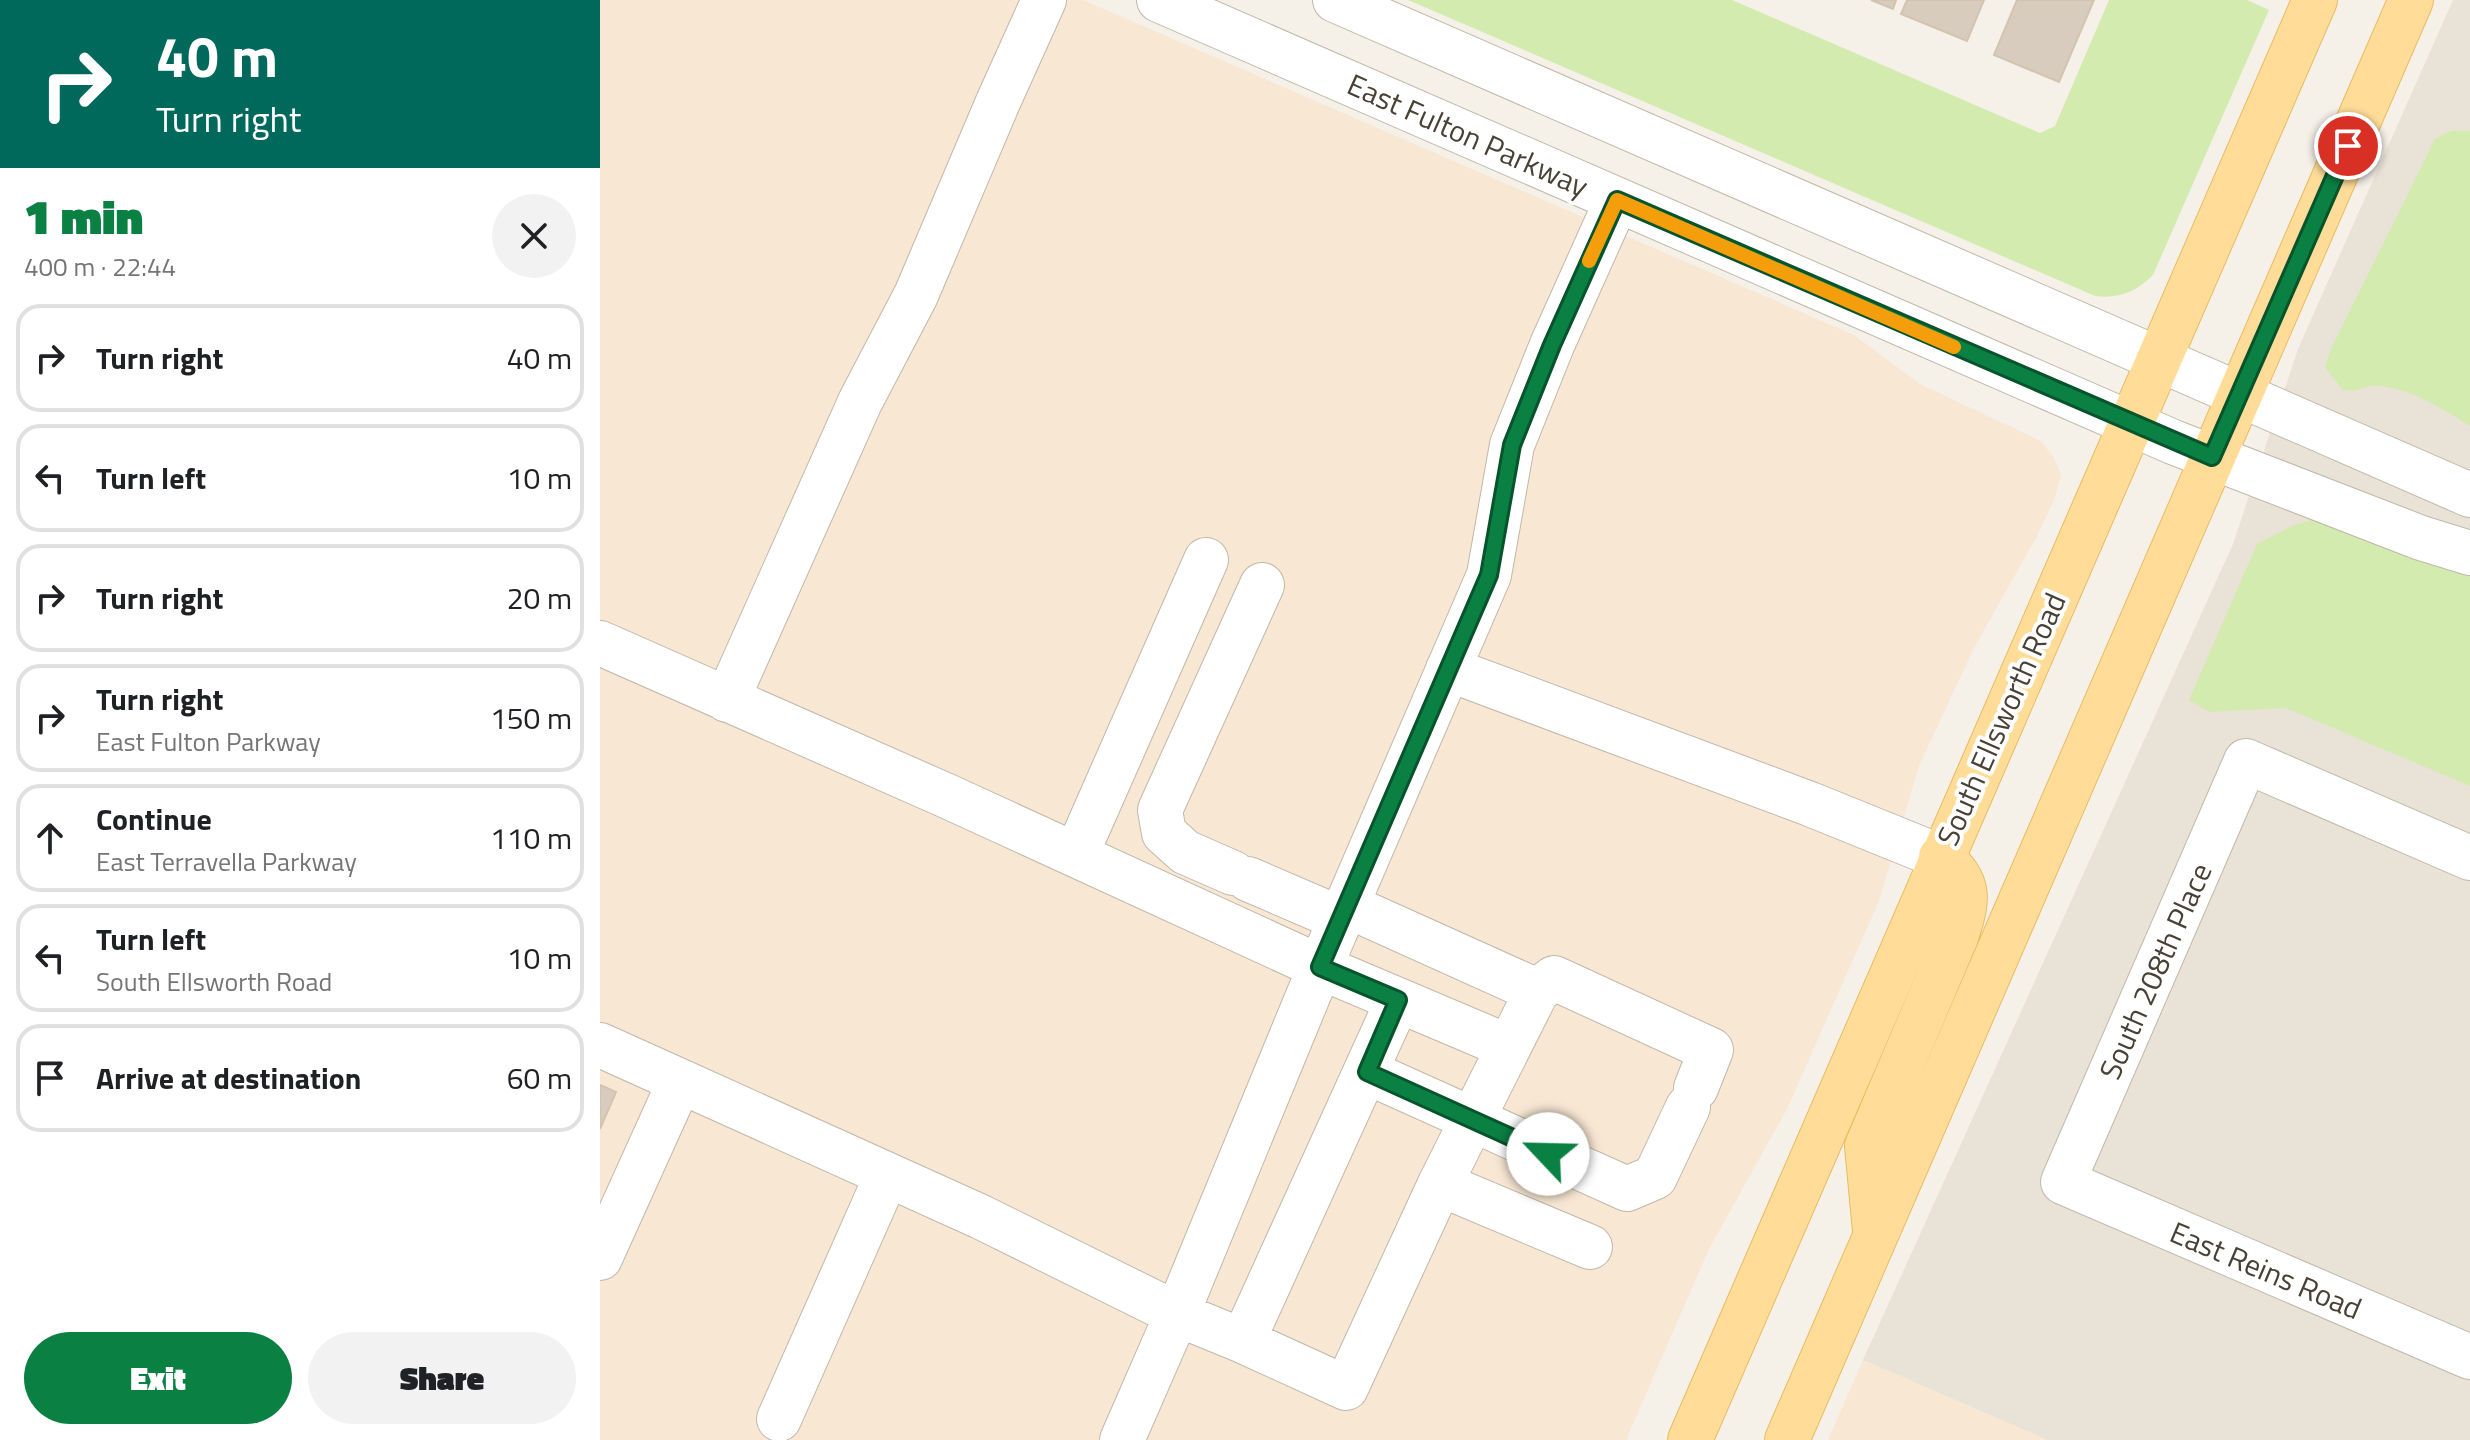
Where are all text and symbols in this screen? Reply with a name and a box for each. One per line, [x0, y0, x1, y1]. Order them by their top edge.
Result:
text: 40 m [156, 14, 278, 99]
icon: right [24, 32, 128, 136]
street label: East Fulton Parkway [1340, 61, 1596, 209]
text: Turn right [156, 91, 301, 146]
pin [2314, 112, 2382, 180]
icon: arrive [2326, 124, 2370, 168]
text: 1 min [24, 180, 143, 253]
button: close [492, 194, 576, 278]
text: 400 m · 22:44 [24, 247, 176, 286]
text: Turn right [96, 335, 224, 381]
text: 40 m [507, 335, 572, 381]
icon: right [28, 336, 72, 380]
text: Turn left [96, 455, 206, 501]
text: 10 m [507, 455, 572, 501]
icon: left [28, 456, 72, 500]
text: Turn right [96, 575, 224, 621]
text: 20 m [507, 575, 572, 621]
icon: right [28, 576, 72, 620]
street label: South Ellsworth Road [1925, 585, 2077, 853]
text: Turn right [96, 676, 224, 722]
text: 150 m [490, 695, 572, 741]
icon: right [28, 696, 72, 740]
text: East Fulton Parkway [96, 722, 321, 761]
text: Continue [96, 796, 212, 842]
text: 110 m [490, 815, 572, 861]
icon: ahead [28, 816, 72, 860]
text: East Terravella Parkway [96, 842, 357, 881]
street label: South 208th Place [2087, 855, 2223, 1087]
text: Turn left [96, 916, 206, 962]
text: 10 m [507, 935, 572, 981]
icon: left [28, 936, 72, 980]
text: South Ellsworth Road [96, 962, 332, 1001]
text: Arrive at destination [96, 1055, 361, 1101]
text: 60 m [507, 1055, 572, 1101]
icon: arrive [28, 1056, 72, 1100]
position arrow [1506, 1112, 1590, 1196]
street label: East Reins Road [2163, 1209, 2369, 1331]
button: Exit [24, 1332, 292, 1424]
button: Share [308, 1332, 576, 1424]

